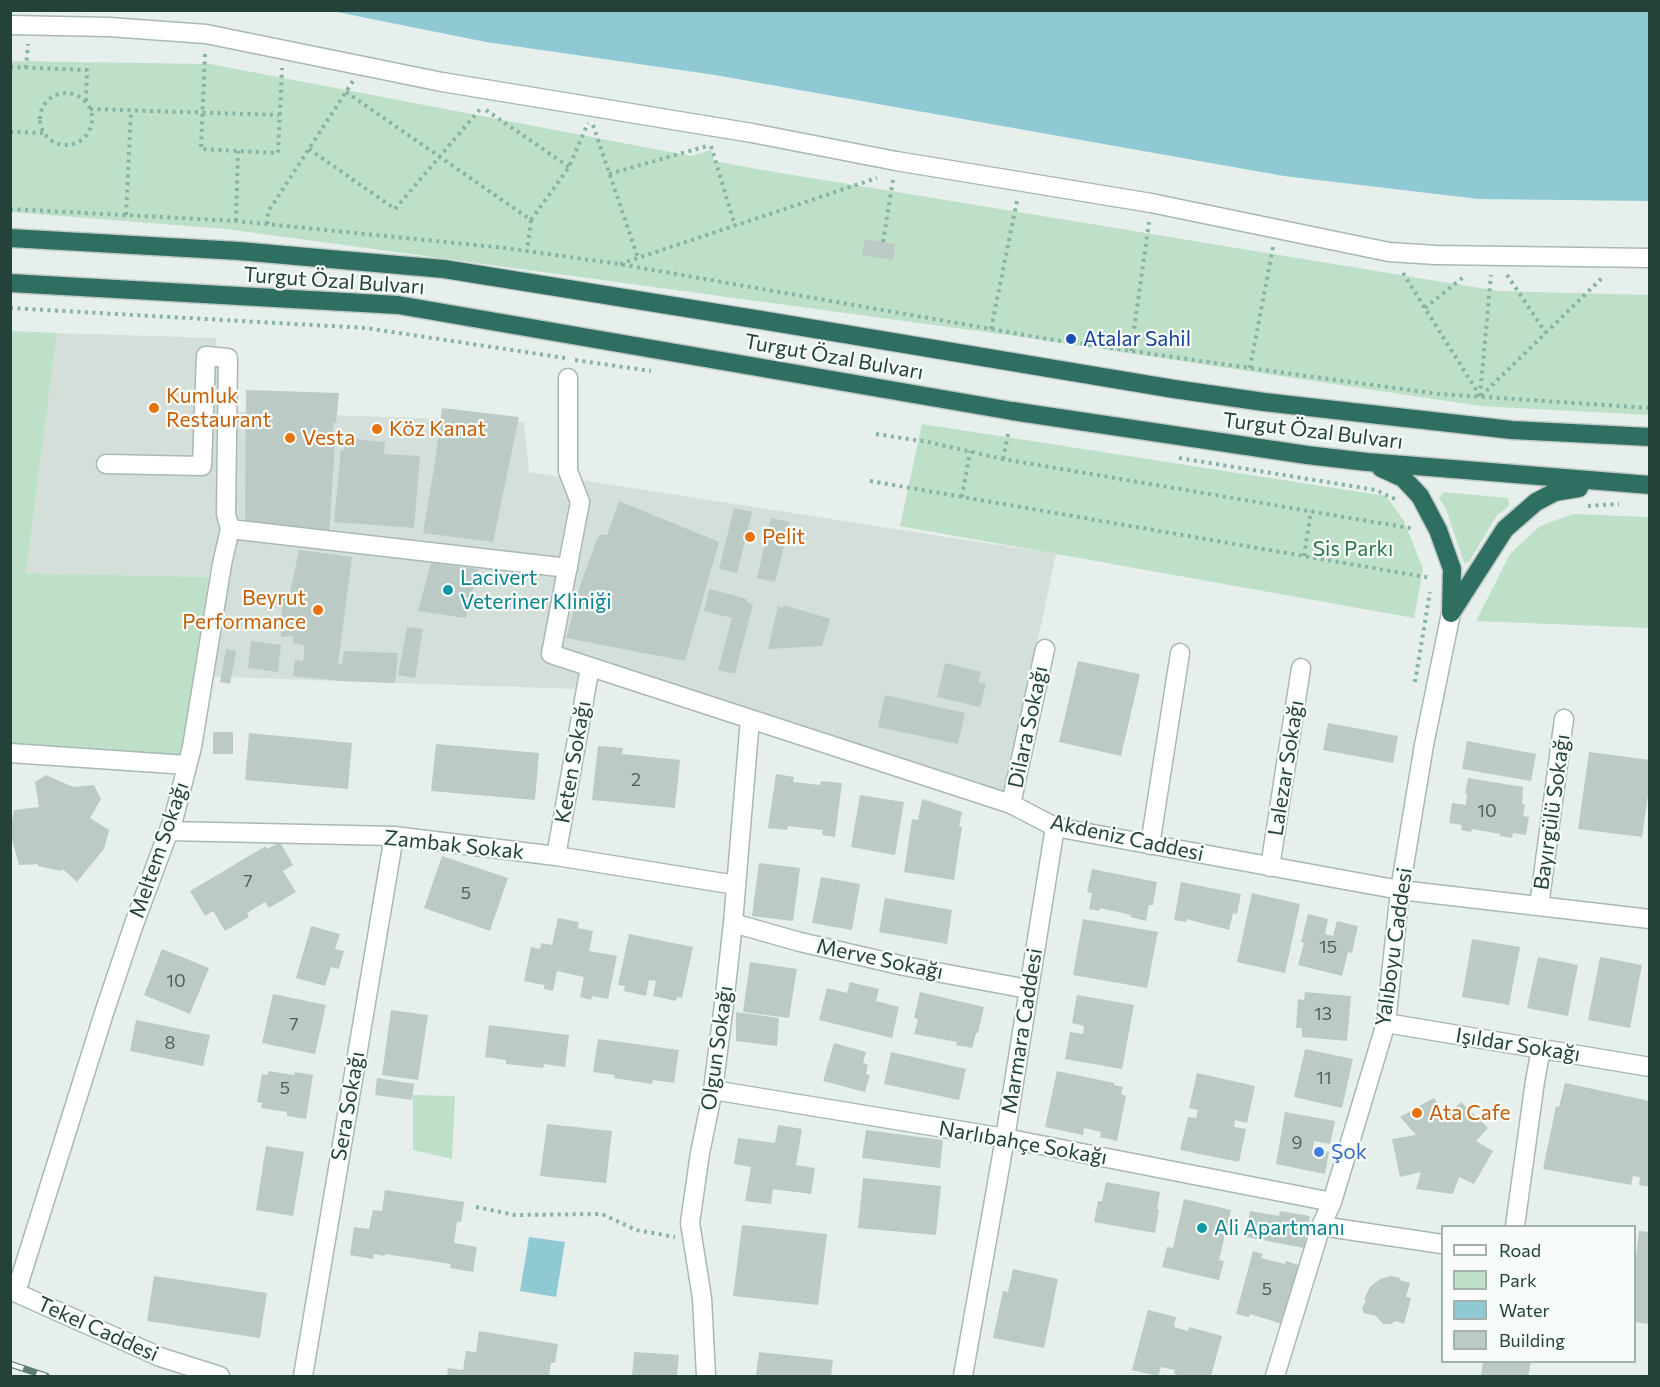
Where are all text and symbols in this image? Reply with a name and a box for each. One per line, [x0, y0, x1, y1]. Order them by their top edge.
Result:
street label: Turgut Özal Bulvarı [243, 262, 425, 300]
place label: Atalar Sahil [1083, 326, 1191, 352]
street label: Turgut Özal Bulvarı [742, 329, 926, 385]
marker: Atalar Sahil [1064, 332, 1078, 346]
place label: Kumluk Restaurant [166, 383, 271, 433]
marker: Kumluk Restaurant [147, 401, 161, 415]
street label: Turgut Özal Bulvarı [1221, 407, 1405, 455]
place label: Köz Kanat [389, 416, 486, 442]
marker: Köz Kanat [370, 422, 384, 436]
place label: Vesta [302, 425, 355, 451]
marker: Vesta [283, 431, 297, 445]
place label: Pelit [762, 524, 805, 550]
marker: Pelit [743, 530, 757, 544]
park label: Sis Parkı [1313, 536, 1393, 562]
place label: Lacivert Veteriner Kliniği [460, 565, 612, 615]
marker: Lacivert Veteriner Kliniği [441, 583, 455, 597]
place label: Beyrut Performance [182, 585, 306, 635]
marker: Beyrut Performance [311, 603, 325, 617]
street label: Dilara Sokağı [1003, 664, 1053, 790]
street label: Lalezar Sokağı [1263, 698, 1309, 838]
street label: Keten Sokağı [550, 699, 596, 825]
street label: Bayırgülü Sokağı [1529, 732, 1575, 892]
house number: 2 [631, 769, 641, 791]
street label: Meltem Sokağı [124, 779, 194, 921]
house number: 10 [1477, 800, 1497, 822]
street label: Akdeniz Caddesi [1048, 809, 1206, 867]
street label: Zambak Sokak [383, 825, 525, 865]
street label: Yalıboyu Caddesi [1370, 866, 1418, 1028]
house number: 7 [243, 870, 253, 892]
house number: 5 [461, 882, 471, 904]
street label: Merve Sokağı [814, 933, 946, 985]
house number: 15 [1319, 936, 1337, 958]
street label: Marmara Caddesi [996, 946, 1048, 1116]
house number: 10 [166, 970, 186, 992]
street label: Olgun Sokağı [696, 984, 738, 1112]
house number: 13 [1314, 1003, 1332, 1025]
house number: 7 [289, 1013, 299, 1035]
street label: Işıldar Sokağı [1454, 1023, 1582, 1067]
house number: 8 [165, 1032, 175, 1054]
street label: Sera Sokağı [326, 1049, 370, 1163]
house number: 11 [1316, 1067, 1332, 1089]
house number: 5 [280, 1077, 290, 1099]
place label: Ata Cafe [1429, 1100, 1510, 1126]
marker: Ata Cafe [1410, 1106, 1424, 1120]
street label: Narlıbahçe Sokağı [937, 1116, 1109, 1170]
house number: 9 [1292, 1132, 1302, 1154]
place label: Şok [1331, 1139, 1367, 1165]
marker: Şok [1312, 1145, 1326, 1159]
place label: Ali Apartmanı [1214, 1215, 1345, 1241]
marker: Ali Apartmanı [1195, 1221, 1209, 1235]
legend [1441, 1225, 1636, 1363]
text: Road [1499, 1239, 1541, 1261]
text: Park [1499, 1269, 1537, 1291]
house number: 5 [1262, 1278, 1272, 1300]
street label: Tekel Caddesi [34, 1291, 162, 1367]
text: Water [1499, 1299, 1550, 1321]
text: Building [1499, 1329, 1565, 1351]

